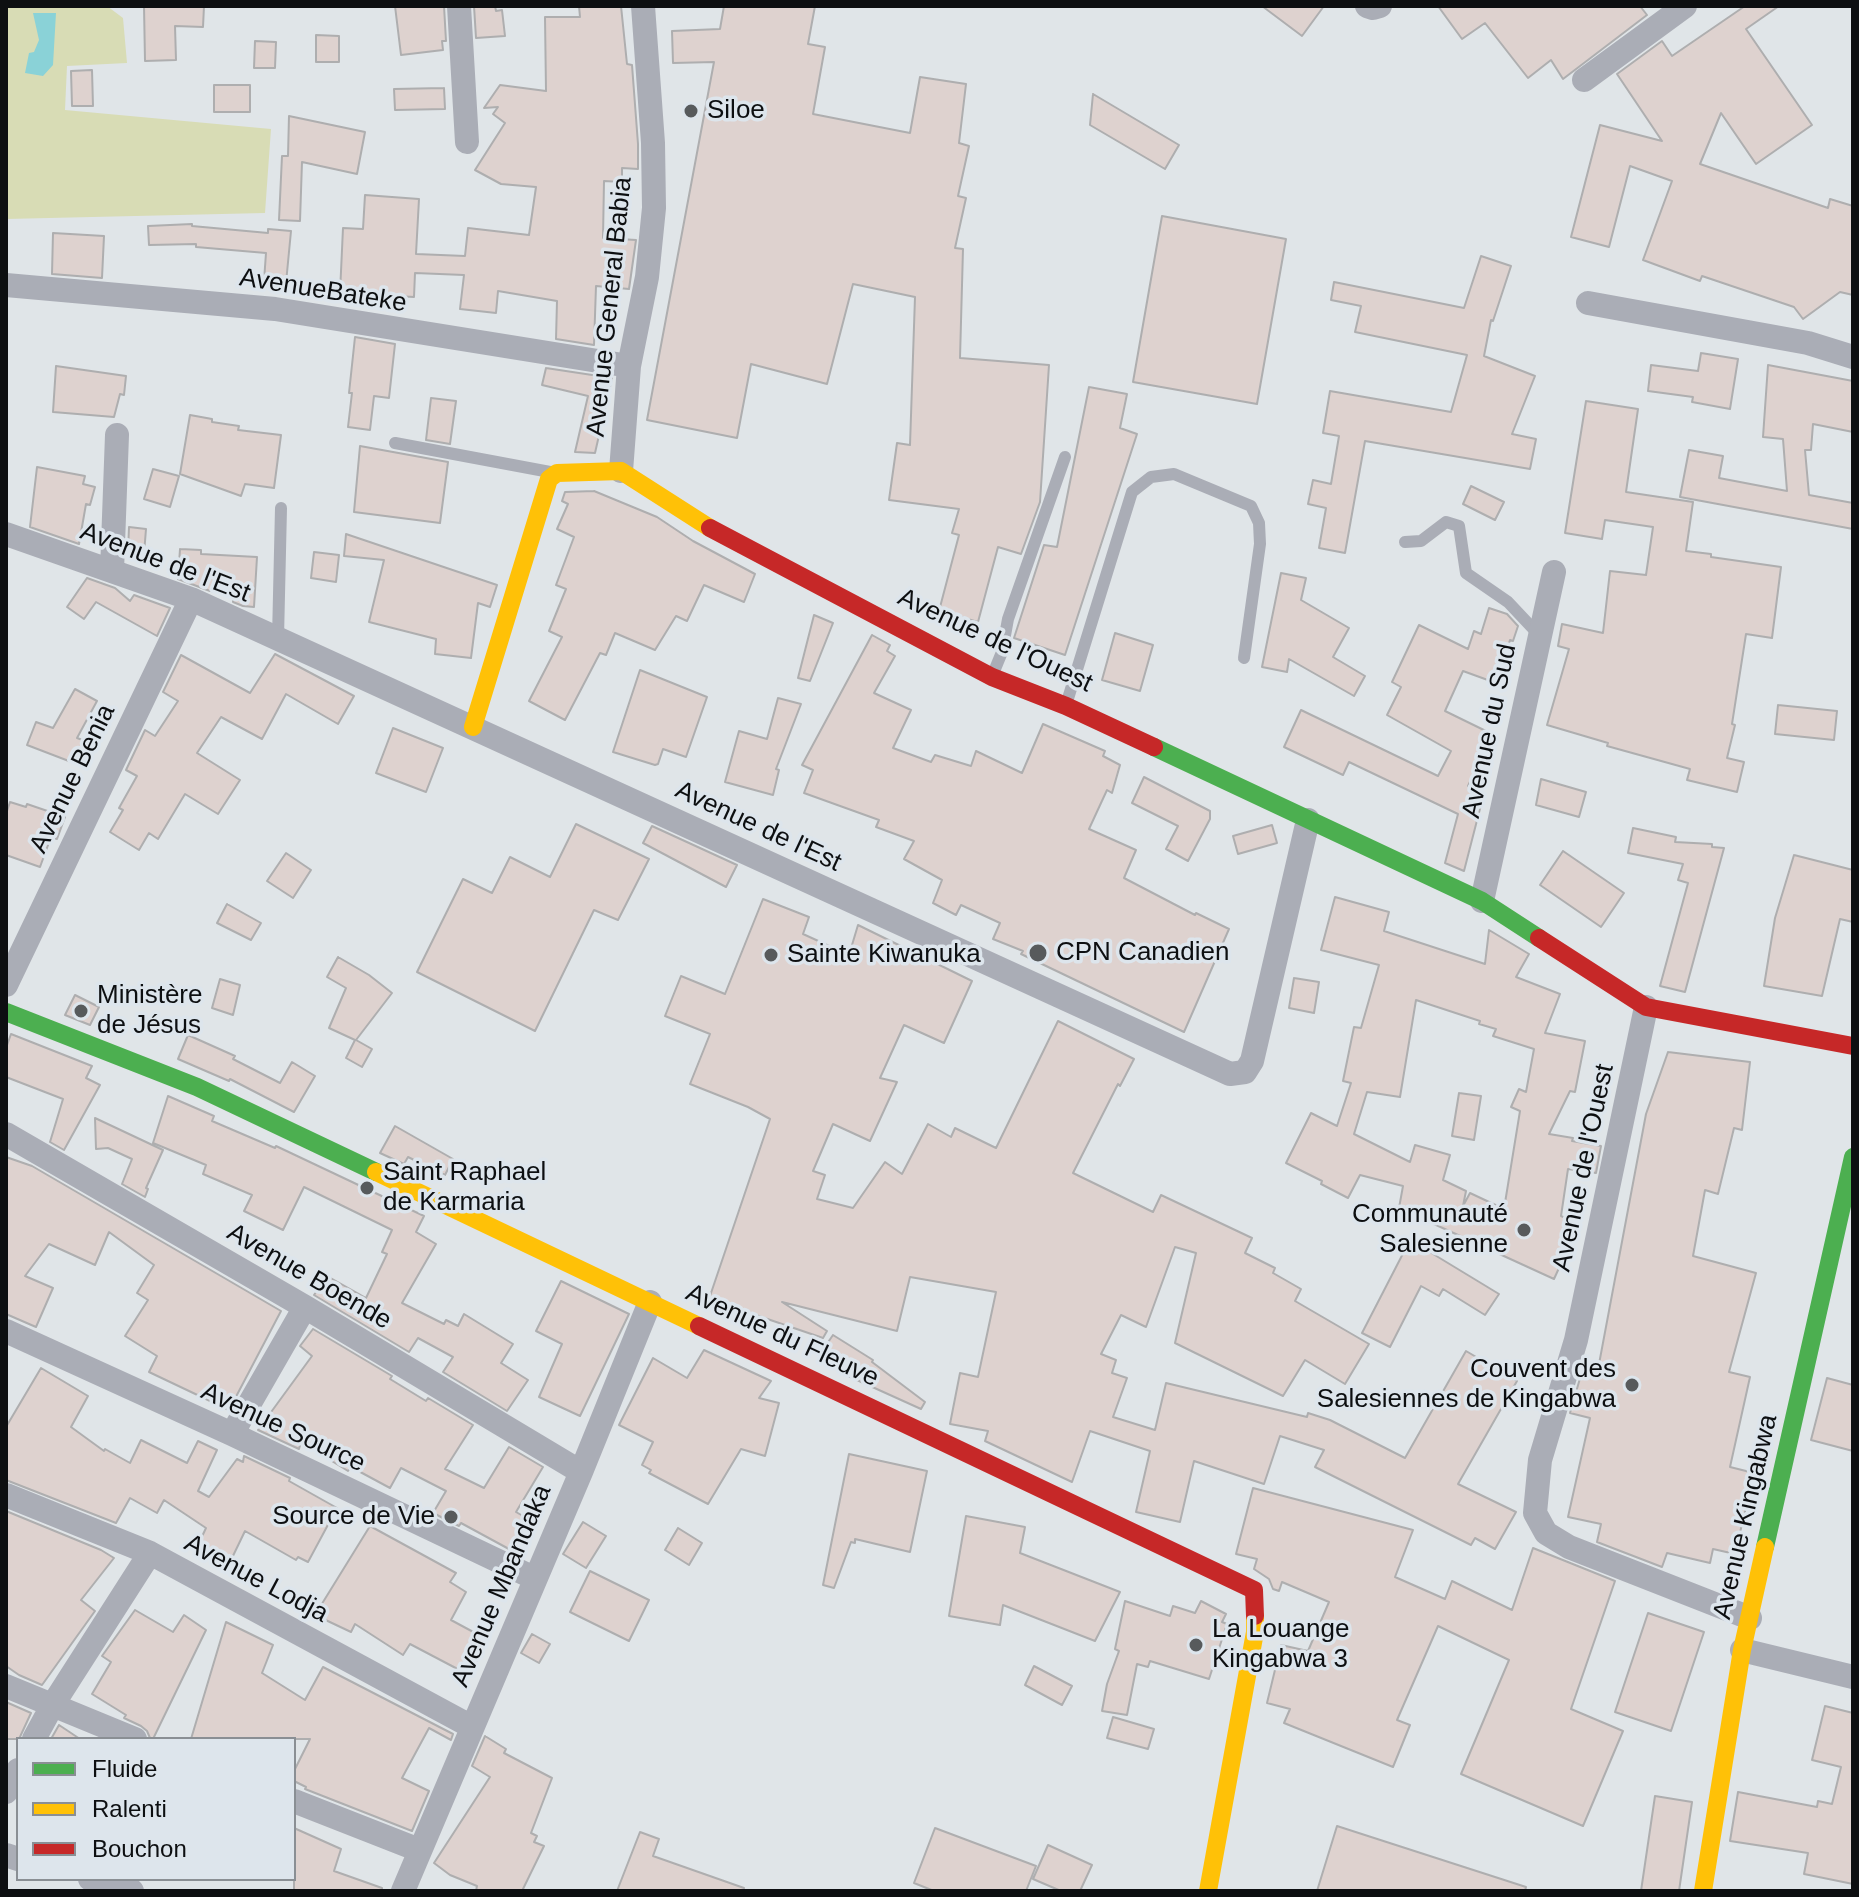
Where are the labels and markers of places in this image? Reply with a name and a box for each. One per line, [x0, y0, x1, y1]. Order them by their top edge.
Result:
place label: Siloe [707, 95, 765, 127]
marker: Siloe [682, 102, 700, 120]
place label: CPN Canadien [1056, 937, 1229, 969]
place label: Sainte Kiwanuka [787, 939, 981, 971]
marker: CPN Canadien [1027, 942, 1049, 964]
marker: Sainte Kiwanuka [762, 946, 780, 964]
place label: Ministère de Jésus [97, 980, 202, 1042]
marker: Ministère de Jésus [72, 1002, 90, 1020]
place label: Saint Raphael de Karmaria [383, 1157, 546, 1218]
marker: Saint Raphael de Karmaria [358, 1179, 376, 1197]
place label: Communauté Salesienne [1352, 1199, 1508, 1260]
marker: Communauté Salesienne [1515, 1221, 1533, 1239]
place label: Couvent des Salesiennes de Kingabwa [1317, 1354, 1616, 1416]
marker: Couvent des Salesiennes de Kingabwa [1623, 1376, 1641, 1394]
place label: Source de Vie [272, 1501, 435, 1533]
marker: Source de Vie [442, 1508, 460, 1526]
place label: La Louange Kingabwa 3 [1212, 1614, 1349, 1676]
marker: La Louange Kingabwa 3 [1187, 1636, 1205, 1654]

